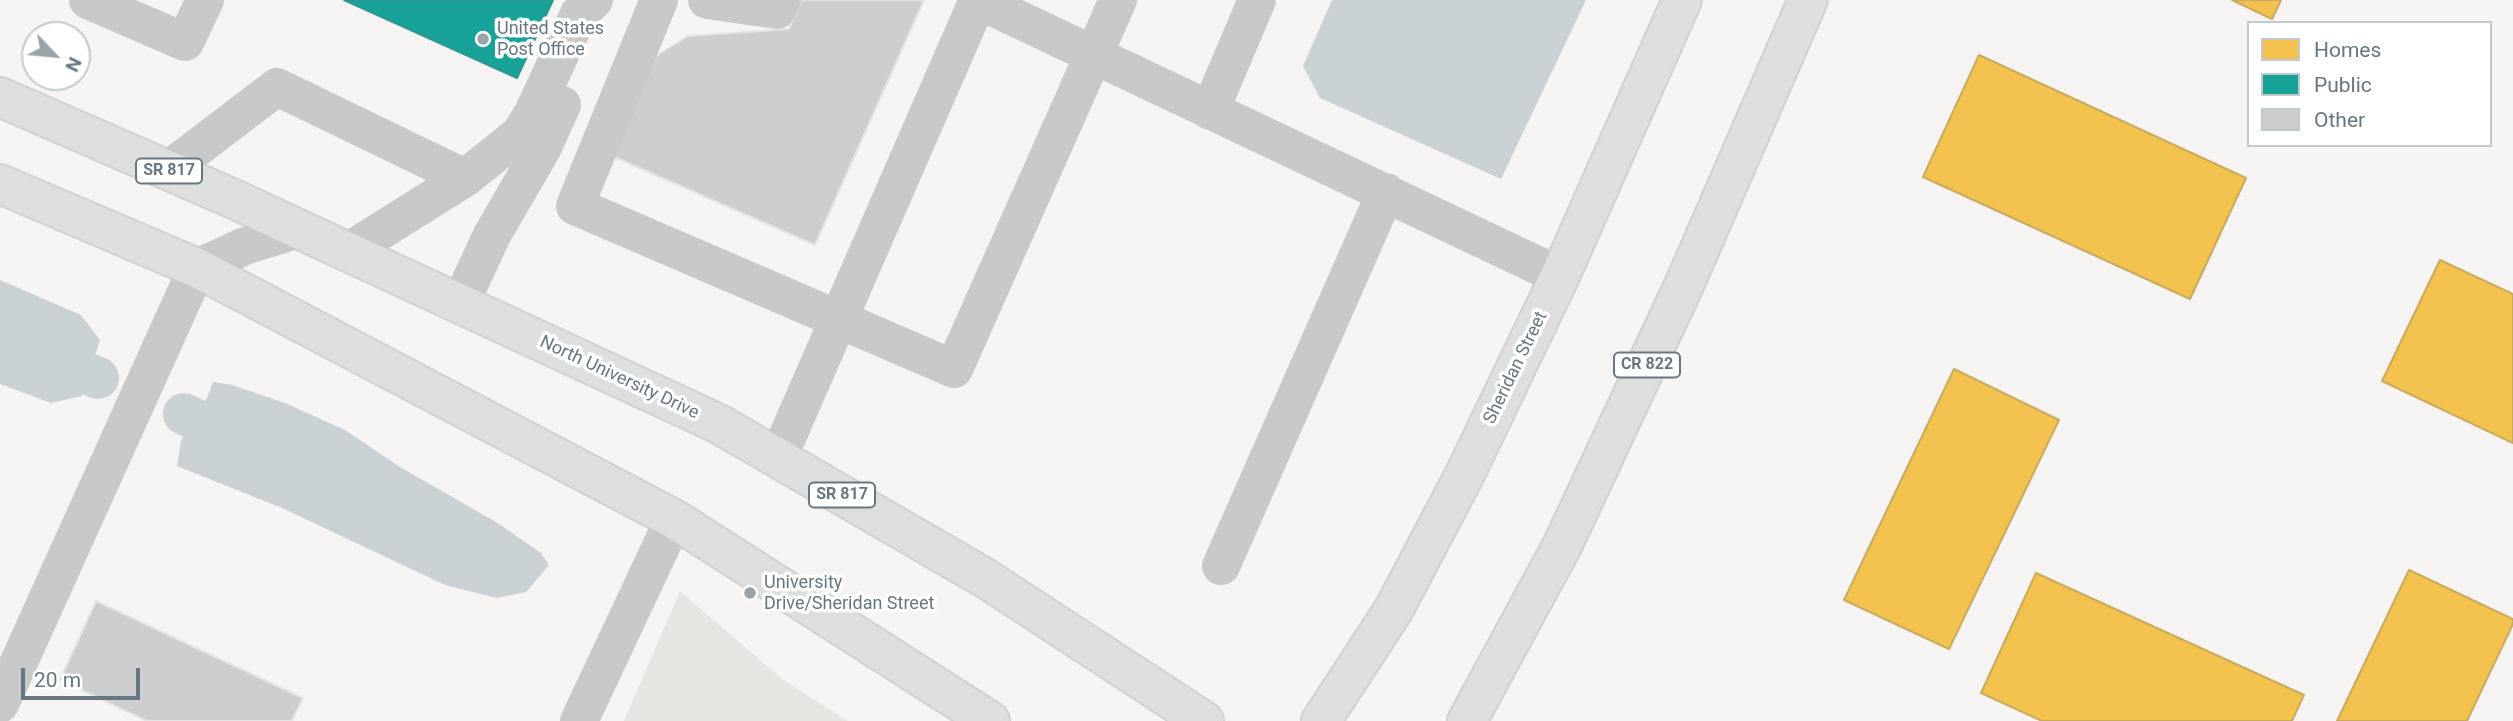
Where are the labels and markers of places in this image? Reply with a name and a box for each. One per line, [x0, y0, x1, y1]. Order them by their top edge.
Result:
place label: United States Post Office [497, 18, 604, 60]
marker: United States Post Office [475, 31, 491, 47]
place label: University Drive/Sheridan Street [764, 572, 934, 614]
marker: University Drive/Sheridan Street [742, 585, 758, 601]

